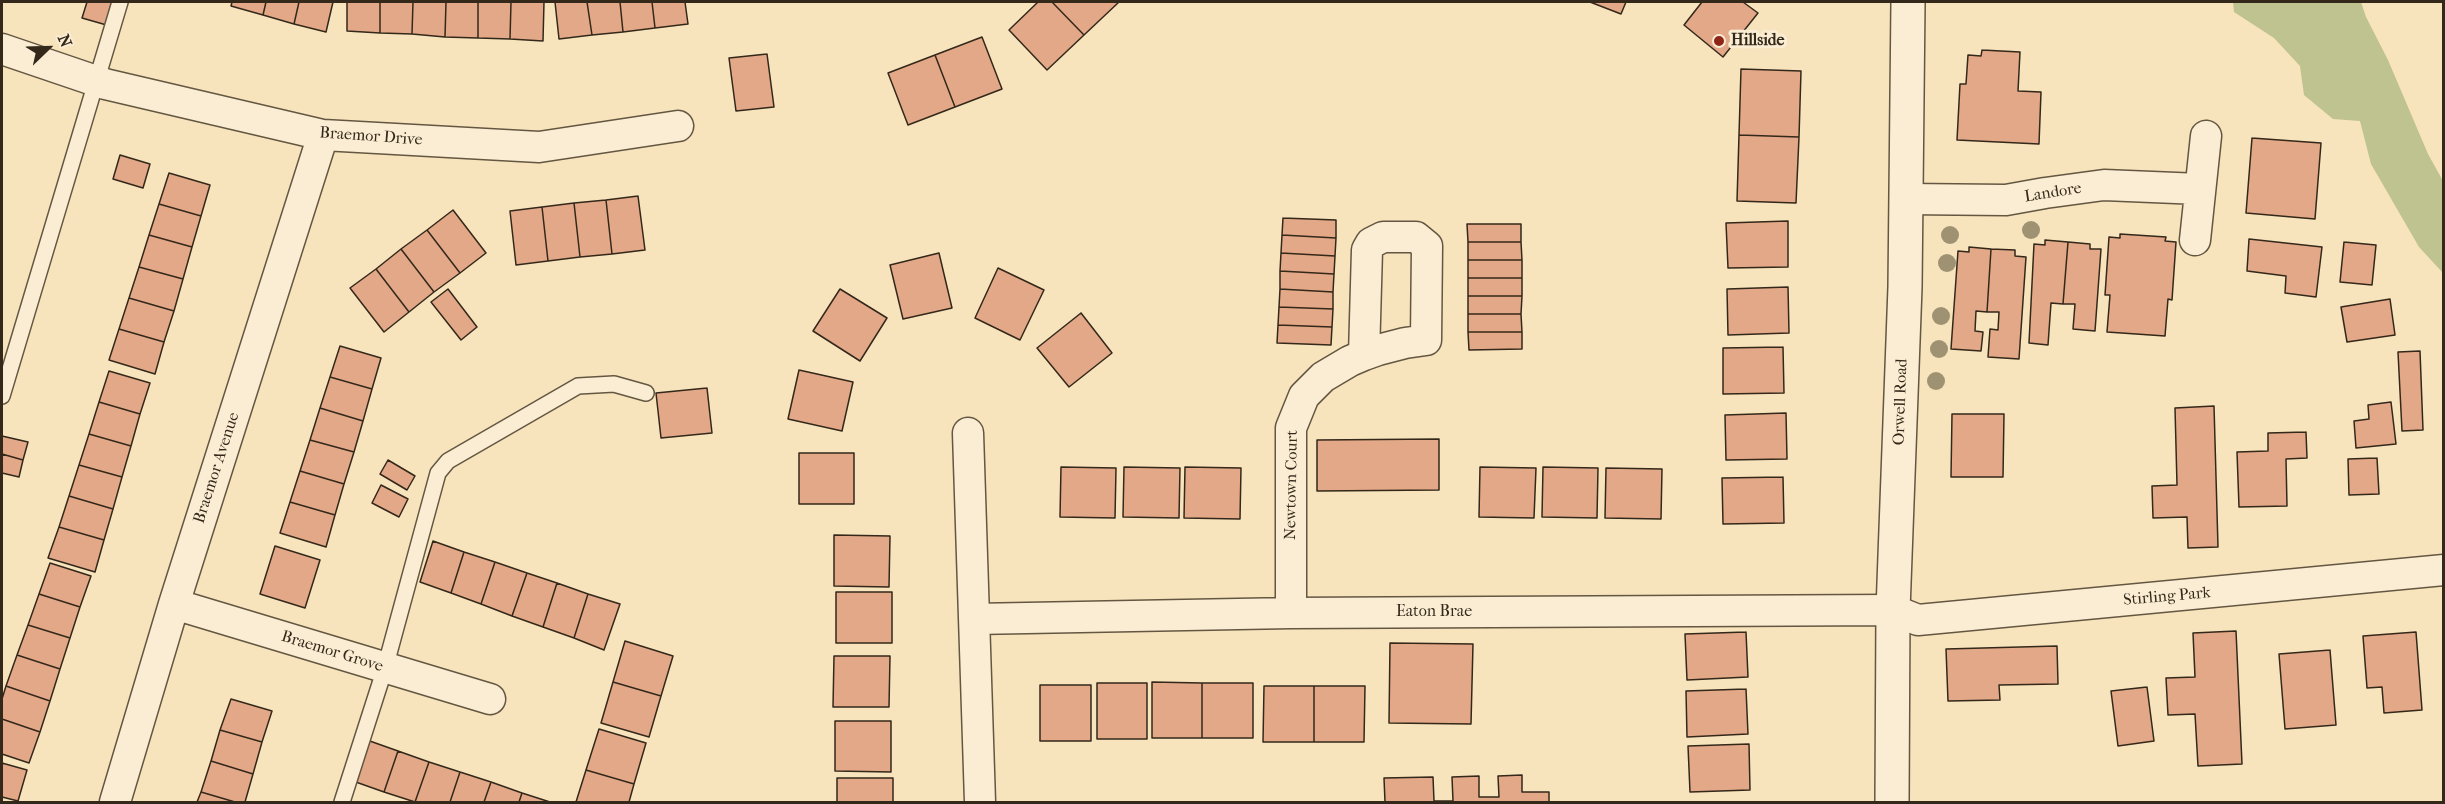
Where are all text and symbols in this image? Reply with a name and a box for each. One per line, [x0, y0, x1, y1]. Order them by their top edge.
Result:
north arrow [18, 18, 78, 78]
text: N [54, 31, 76, 50]
place label: Hillside [1731, 31, 1784, 51]
marker: Hillside [1712, 34, 1726, 48]
street label: Braemor Drive [319, 124, 423, 150]
street label: Landore [2023, 179, 2083, 207]
street label: Orwell Road [1890, 358, 1912, 446]
street label: Braemor Avenue [190, 410, 244, 526]
street label: Newtown Court [1281, 430, 1303, 540]
street label: Stirling Park [2123, 584, 2211, 610]
street label: Eaton Brae [1396, 602, 1472, 622]
street label: Braemor Grove [279, 627, 385, 677]

